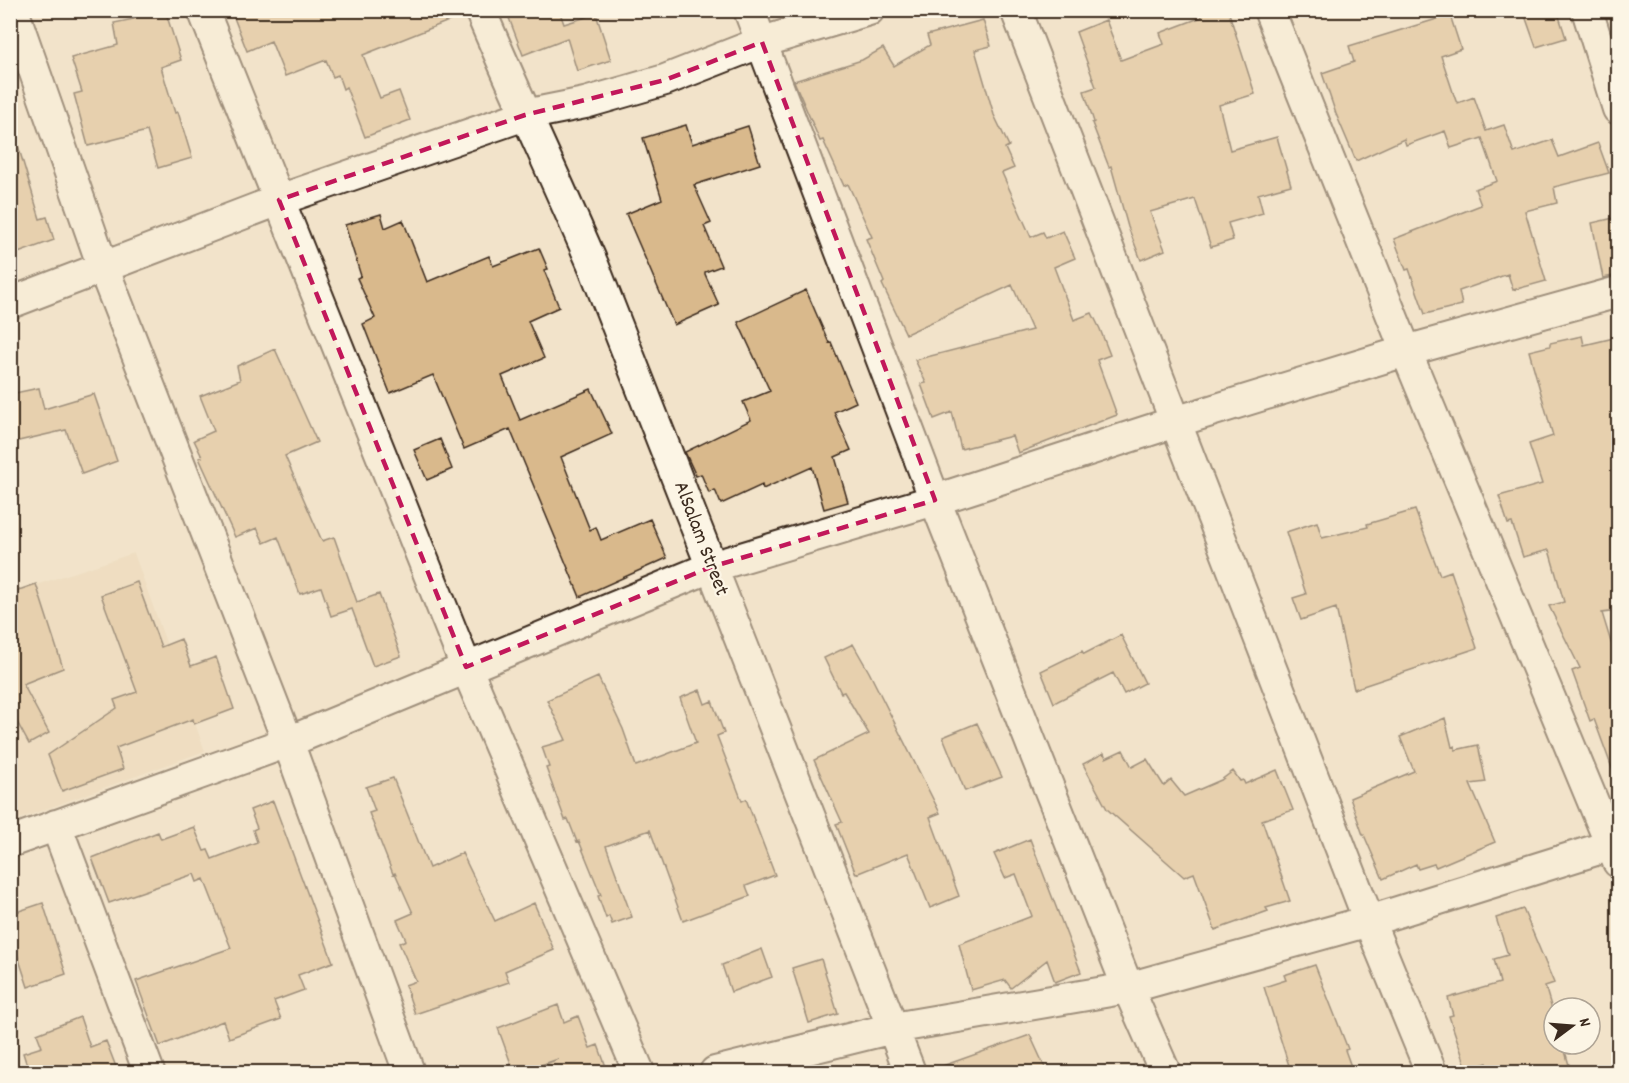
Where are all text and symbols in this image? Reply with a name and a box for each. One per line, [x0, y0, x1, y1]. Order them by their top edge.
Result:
street label: AlSalam Street [664, 477, 736, 601]
north arrow [1542, 996, 1602, 1056]
text: N [1572, 1016, 1596, 1030]

